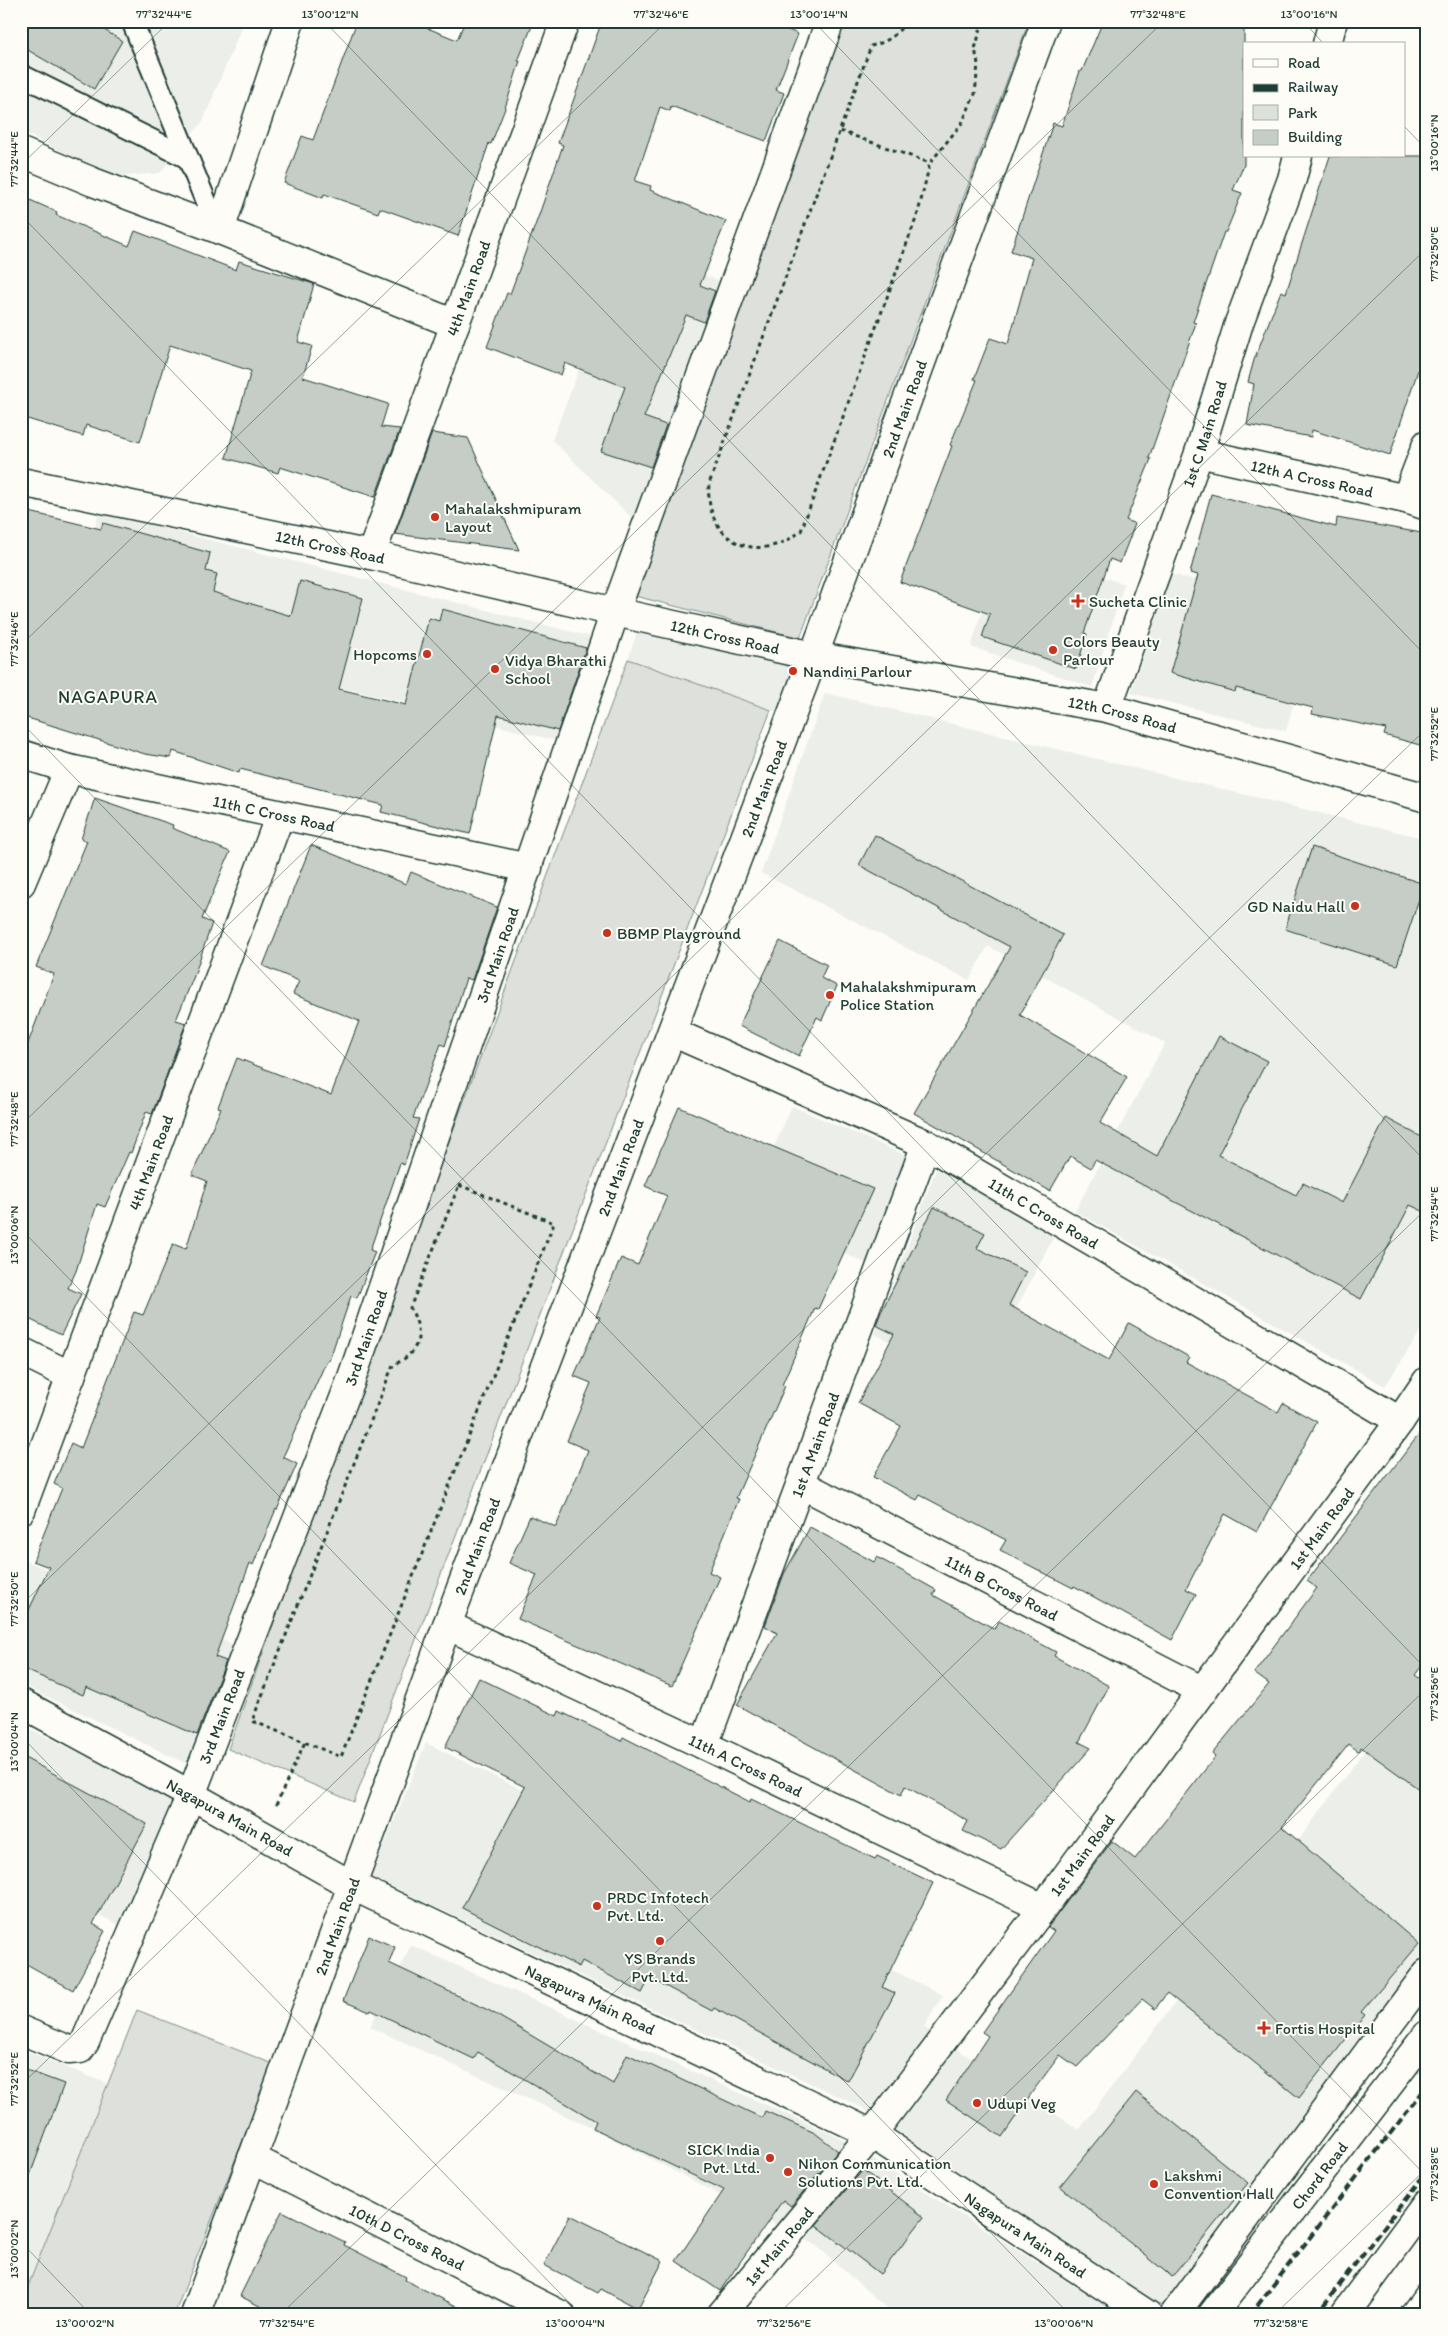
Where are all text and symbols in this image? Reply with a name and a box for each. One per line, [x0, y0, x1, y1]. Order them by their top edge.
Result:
text: 77°32'44"E [136, 7, 192, 21]
text: 13°00'12"N [301, 7, 359, 21]
text: 77°32'46"E [633, 7, 689, 21]
text: 13°00'14"N [790, 7, 848, 21]
text: 77°32'48"E [1130, 7, 1186, 21]
text: 13°00'16"N [1280, 7, 1338, 21]
legend [1243, 42, 1406, 158]
text: Road [1288, 54, 1321, 72]
text: Railway [1288, 78, 1338, 96]
text: Park [1288, 104, 1318, 122]
text: 13°00'16"N [1427, 114, 1441, 172]
text: Building [1288, 128, 1342, 146]
text: 77°32'44"E [7, 131, 21, 187]
text: 77°32'50"E [1427, 226, 1441, 282]
street label: 4th Main Road [442, 237, 494, 339]
street label: 2nd Main Road [878, 357, 931, 460]
street label: 1st C Main Road [1178, 378, 1230, 490]
street label: 12th A Cross Road [1249, 455, 1376, 501]
place label: Mahalakshmipuram Layout [445, 499, 582, 536]
marker: Mahalakshmipuram Layout [429, 511, 441, 523]
street label: 12th Cross Road [274, 526, 387, 568]
place label: Sucheta Clinic [1089, 592, 1187, 611]
marker: Sucheta Clinic [1071, 594, 1085, 608]
text: 77°32'46"E [7, 611, 21, 667]
street label: 12th Cross Road [669, 615, 782, 658]
place label: Colors Beauty Parlour [1063, 632, 1160, 669]
marker: Colors Beauty Parlour [1047, 644, 1059, 656]
place label: Hopcoms [353, 645, 417, 664]
marker: Hopcoms [421, 648, 433, 660]
place label: Vidya Bharathi School [505, 651, 607, 688]
place label: Nandini Parlour [803, 662, 912, 681]
marker: Vidya Bharathi School [489, 663, 501, 675]
marker: Nandini Parlour [787, 665, 799, 677]
district label: NAGAPURA [58, 686, 158, 708]
street label: 12th Cross Road [1067, 692, 1179, 737]
text: 77°32'52"E [1427, 707, 1441, 761]
street label: 2nd Main Road [737, 737, 791, 840]
street label: 11th C Cross Road [211, 791, 337, 836]
place label: GD Naidu Hall [1247, 897, 1345, 916]
marker: GD Naidu Hall [1349, 900, 1361, 912]
street label: 3rd Main Road [472, 904, 523, 1005]
place label: BBMP Playground [617, 924, 741, 943]
marker: BBMP Playground [601, 927, 613, 939]
place label: Mahalakshmipuram Police Station [840, 977, 977, 1014]
marker: Mahalakshmipuram Police Station [824, 989, 836, 1001]
text: 77°32'48"E [7, 1091, 21, 1147]
street label: 4th Main Road [124, 1112, 177, 1213]
street label: 2nd Main Road [593, 1116, 647, 1219]
street label: 11th C Cross Road [985, 1173, 1102, 1253]
text: 77°32'54"E [1427, 1186, 1441, 1242]
text: 13°00'06"N [7, 1206, 21, 1264]
street label: 3rd Main Road [340, 1287, 391, 1388]
street label: 1st A Main Road [787, 1389, 843, 1500]
street label: 1st Main Road [1285, 1483, 1358, 1573]
street label: 2nd Main Road [450, 1495, 504, 1597]
street label: 11th B Cross Road [942, 1551, 1062, 1625]
text: 77°32'50"E [7, 1571, 21, 1627]
street label: 3rd Main Road [195, 1666, 248, 1766]
text: 77°32'56"E [1427, 1667, 1441, 1721]
text: 13°00'04"N [7, 1712, 21, 1772]
street label: 11th A Cross Road [686, 1730, 806, 1801]
street label: Nagapura Main Road [163, 1774, 297, 1860]
street label: 1st Main Road [1046, 1810, 1118, 1900]
street label: 2nd Main Road [311, 1875, 364, 1978]
place label: PRDC Infotech Pvt. Ltd. [607, 1888, 709, 1925]
marker: PRDC Infotech Pvt. Ltd. [591, 1900, 603, 1912]
marker: YS Brands Pvt. Ltd. [654, 1935, 666, 1947]
place label: YS Brands Pvt. Ltd. [624, 1949, 696, 1986]
street label: Nagapura Main Road [522, 1960, 659, 2039]
place label: Fortis Hospital [1275, 2019, 1375, 2038]
marker: Fortis Hospital [1257, 2021, 1271, 2035]
text: 77°32'52"E [7, 2052, 21, 2106]
place label: Udupi Veg [987, 2094, 1057, 2113]
marker: Udupi Veg [971, 2097, 983, 2109]
street label: Chord Road [1287, 2137, 1351, 2213]
place label: SICK India Pvt. Ltd. [687, 2140, 760, 2177]
text: 77°32'58"E [1427, 2146, 1441, 2201]
marker: SICK India Pvt. Ltd. [764, 2152, 776, 2164]
place label: Nihon Communication Solutions Pvt. Ltd. [798, 2154, 952, 2191]
marker: Nihon Communication Solutions Pvt. Ltd. [782, 2166, 794, 2178]
place label: Lakshmi Convention Hall [1164, 2166, 1274, 2203]
marker: Lakshmi Convention Hall [1148, 2178, 1160, 2190]
street label: Nagapura Main Road [961, 2188, 1091, 2282]
street label: 10th D Cross Road [346, 2200, 468, 2274]
street label: 1st Main Road [740, 2202, 817, 2289]
text: 13°00'02"N [7, 2220, 21, 2278]
text: 13°00'02"N [56, 2316, 114, 2330]
text: 77°32'54"E [259, 2316, 315, 2330]
text: 13°00'04"N [545, 2316, 605, 2330]
text: 77°32'56"E [757, 2316, 811, 2330]
text: 13°00'06"N [1035, 2316, 1093, 2330]
text: 77°32'58"E [1254, 2316, 1309, 2330]

